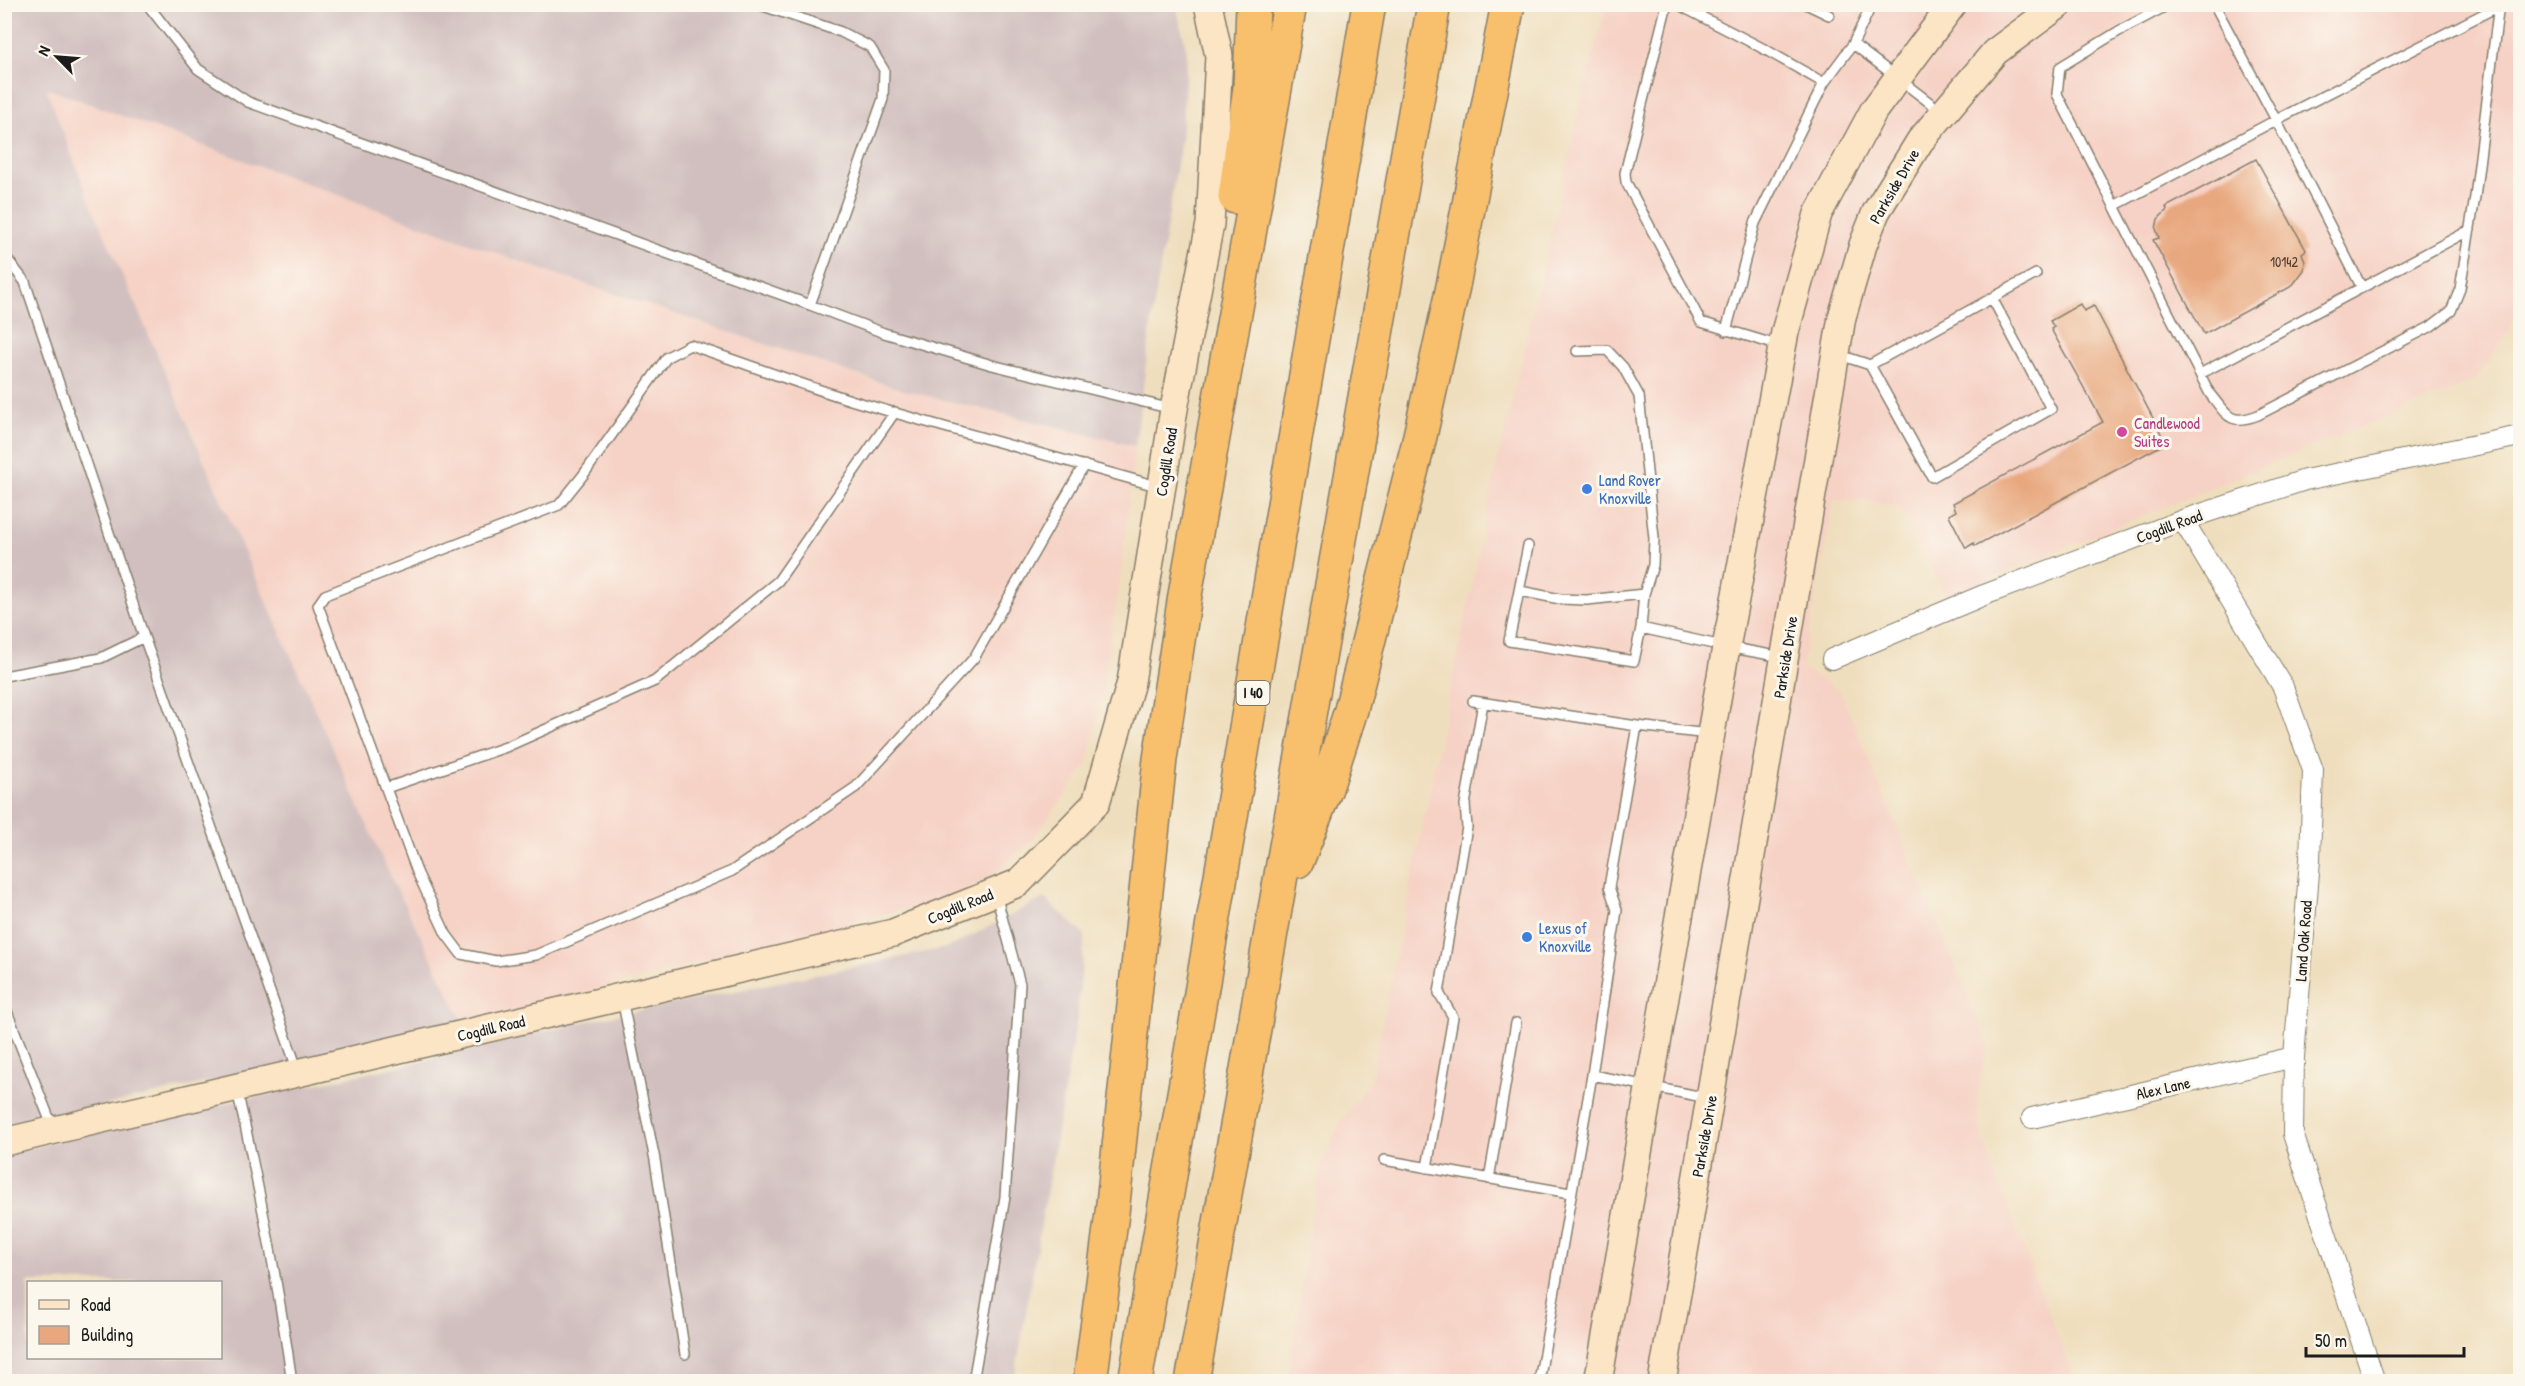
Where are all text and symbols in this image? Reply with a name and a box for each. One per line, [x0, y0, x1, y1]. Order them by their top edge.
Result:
north arrow [27, 27, 87, 87]
text: N [32, 42, 55, 59]
street label: Parkside Drive [1864, 144, 1925, 227]
house number: 10142 [2270, 252, 2299, 271]
place label: Candlewood Suites [2134, 412, 2200, 452]
marker: Candlewood Suites [2115, 425, 2129, 439]
street label: Cogdill Road [1150, 426, 1182, 498]
place label: Land Rover Knoxville [1599, 469, 1661, 509]
marker: Land Rover Knoxville [1580, 482, 1594, 496]
street label: Cogdill Road [2133, 504, 2205, 548]
street label: Parkside Drive [1768, 614, 1802, 700]
road number: I 40 [1236, 681, 1270, 705]
street label: Cogdill Road [924, 883, 996, 929]
street label: Land Oak Road [2289, 900, 2317, 982]
place label: Lexus of Knoxville [1539, 917, 1592, 957]
marker: Lexus of Knoxville [1520, 930, 1534, 944]
street label: Cogdill Road [455, 1010, 527, 1046]
street label: Alex Lane [2134, 1071, 2193, 1105]
street label: Parkside Drive [1686, 1093, 1722, 1179]
legend [27, 1281, 222, 1359]
text: Road [81, 1292, 111, 1317]
scale bar [2306, 1320, 2464, 1358]
text: Building [81, 1322, 133, 1347]
text: 50 m [2315, 1328, 2347, 1353]

